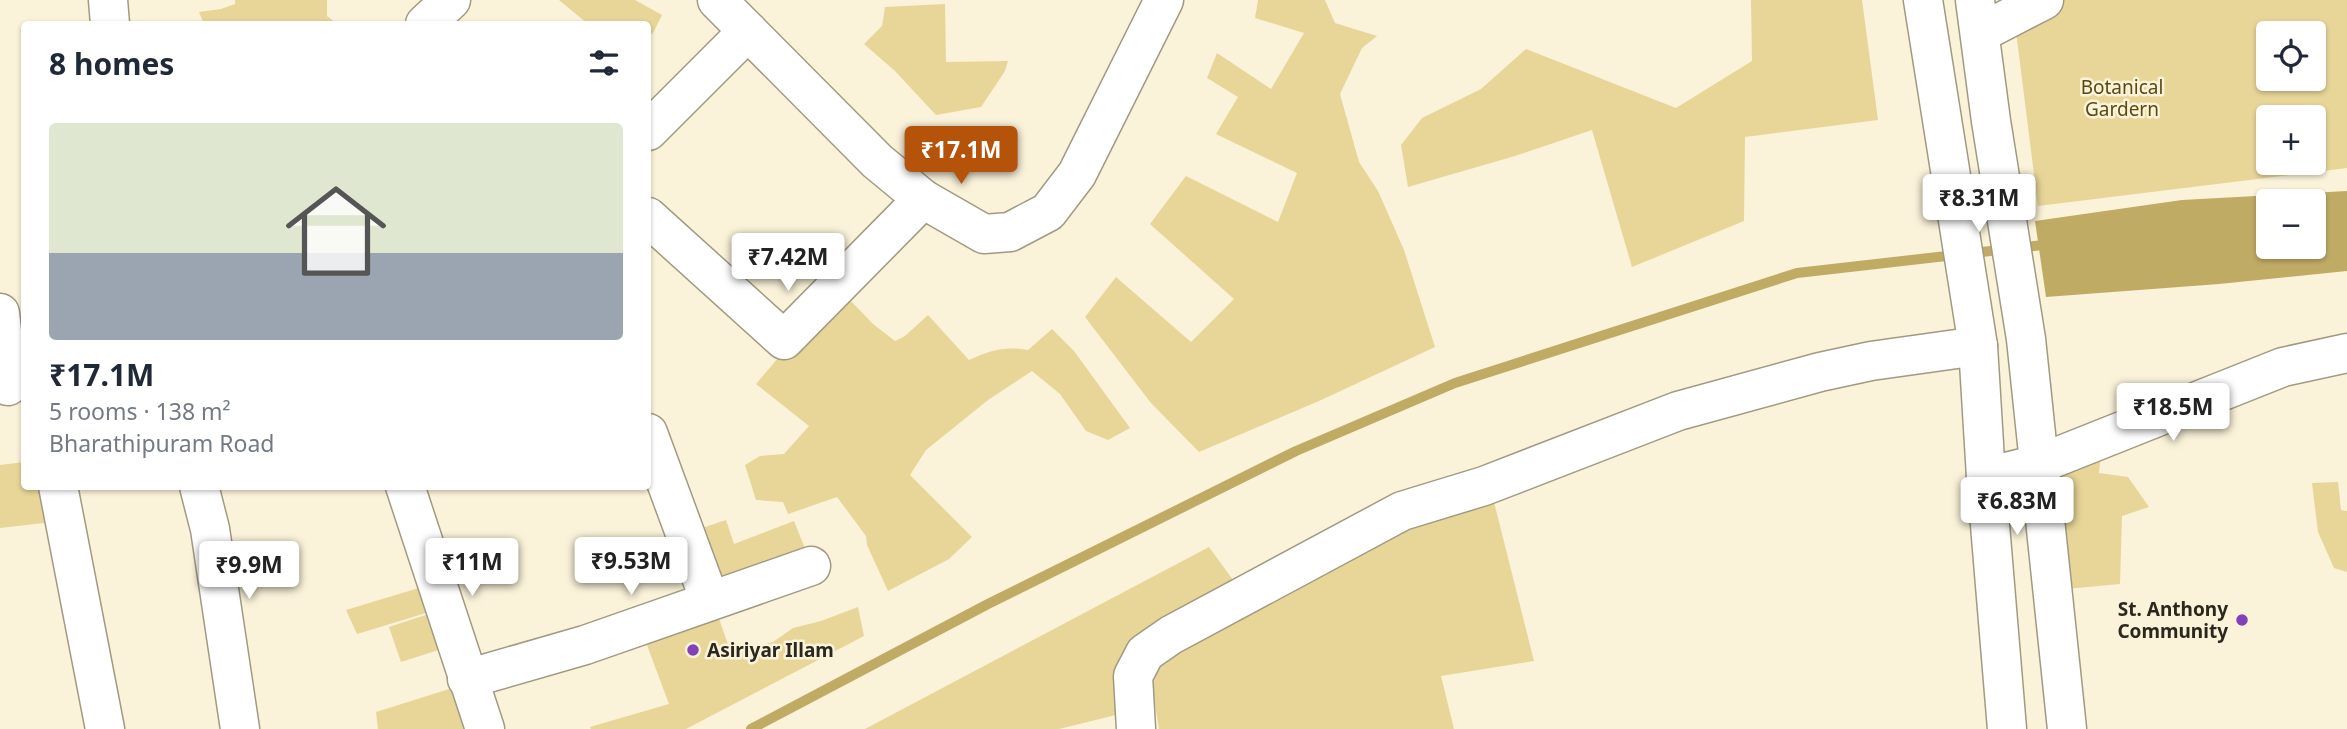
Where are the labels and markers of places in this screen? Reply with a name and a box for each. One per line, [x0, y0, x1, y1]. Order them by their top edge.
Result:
pin: ₹17.1M [904, 127, 1018, 186]
pin: ₹8.31M [1922, 174, 2036, 234]
pin: ₹7.42M [731, 233, 845, 293]
pin: ₹18.5M [2116, 384, 2230, 443]
pin: ₹6.83M [1960, 477, 2074, 537]
pin: ₹11M [431, 538, 513, 598]
pin: ₹9.53M [574, 538, 688, 597]
pin: ₹9.9M [200, 542, 298, 601]
place label: St. Anthony Community [2117, 596, 2228, 644]
marker: St. Anthony Community [2234, 612, 2250, 628]
place label: Asiriyar Illam [707, 637, 834, 663]
marker: Asiriyar Illam [685, 642, 701, 658]

